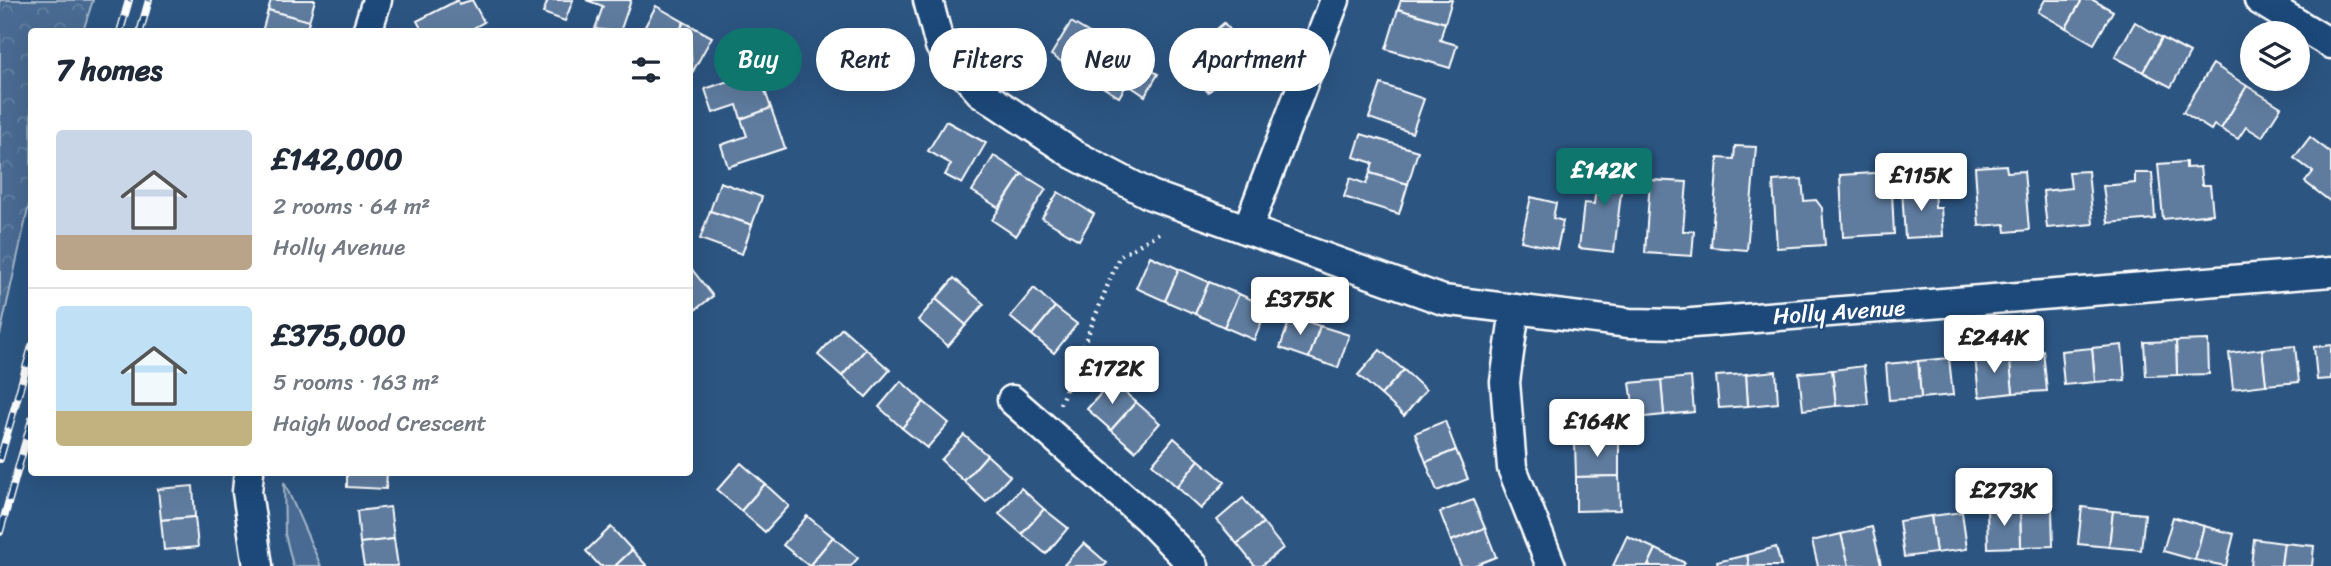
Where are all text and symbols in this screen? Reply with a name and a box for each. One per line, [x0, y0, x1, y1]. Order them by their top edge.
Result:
map controls [2240, 21, 2310, 91]
button: layers [2240, 21, 2310, 91]
chip: Buy [714, 28, 802, 91]
chip: Rent [816, 28, 915, 91]
chip: Filters [929, 28, 1047, 91]
chip: New [1061, 28, 1155, 91]
chip: Apartment [1169, 28, 1330, 91]
text: 7 homes [56, 43, 163, 97]
icon: filters [627, 51, 665, 89]
text: £142,000 [273, 132, 403, 186]
pin: £142K [1555, 148, 1653, 208]
text: £142K [1572, 150, 1636, 191]
pin: £115K [1872, 154, 1970, 213]
text: £115K [1891, 155, 1951, 196]
icon: home [112, 158, 196, 242]
text: 2 rooms · 64 m² [273, 186, 430, 227]
text: Holly Avenue [273, 227, 405, 268]
pin: £375K [1251, 278, 1349, 337]
text: £375K [1267, 279, 1333, 320]
street label: Holly Avenue [1772, 287, 1906, 337]
text: £375,000 [273, 308, 406, 362]
pin: £244K [1945, 316, 2043, 375]
text: £244K [1960, 317, 2028, 358]
icon: home [112, 334, 196, 418]
pin: £172K [1063, 346, 1161, 406]
text: £172K [1081, 348, 1143, 389]
text: 5 rooms · 163 m² [273, 362, 439, 403]
pin: £164K [1548, 400, 1646, 459]
text: £164K [1565, 401, 1629, 442]
text: Haigh Wood Crescent [273, 403, 487, 444]
pin: £273K [1955, 468, 2053, 528]
text: £273K [1971, 470, 2037, 511]

